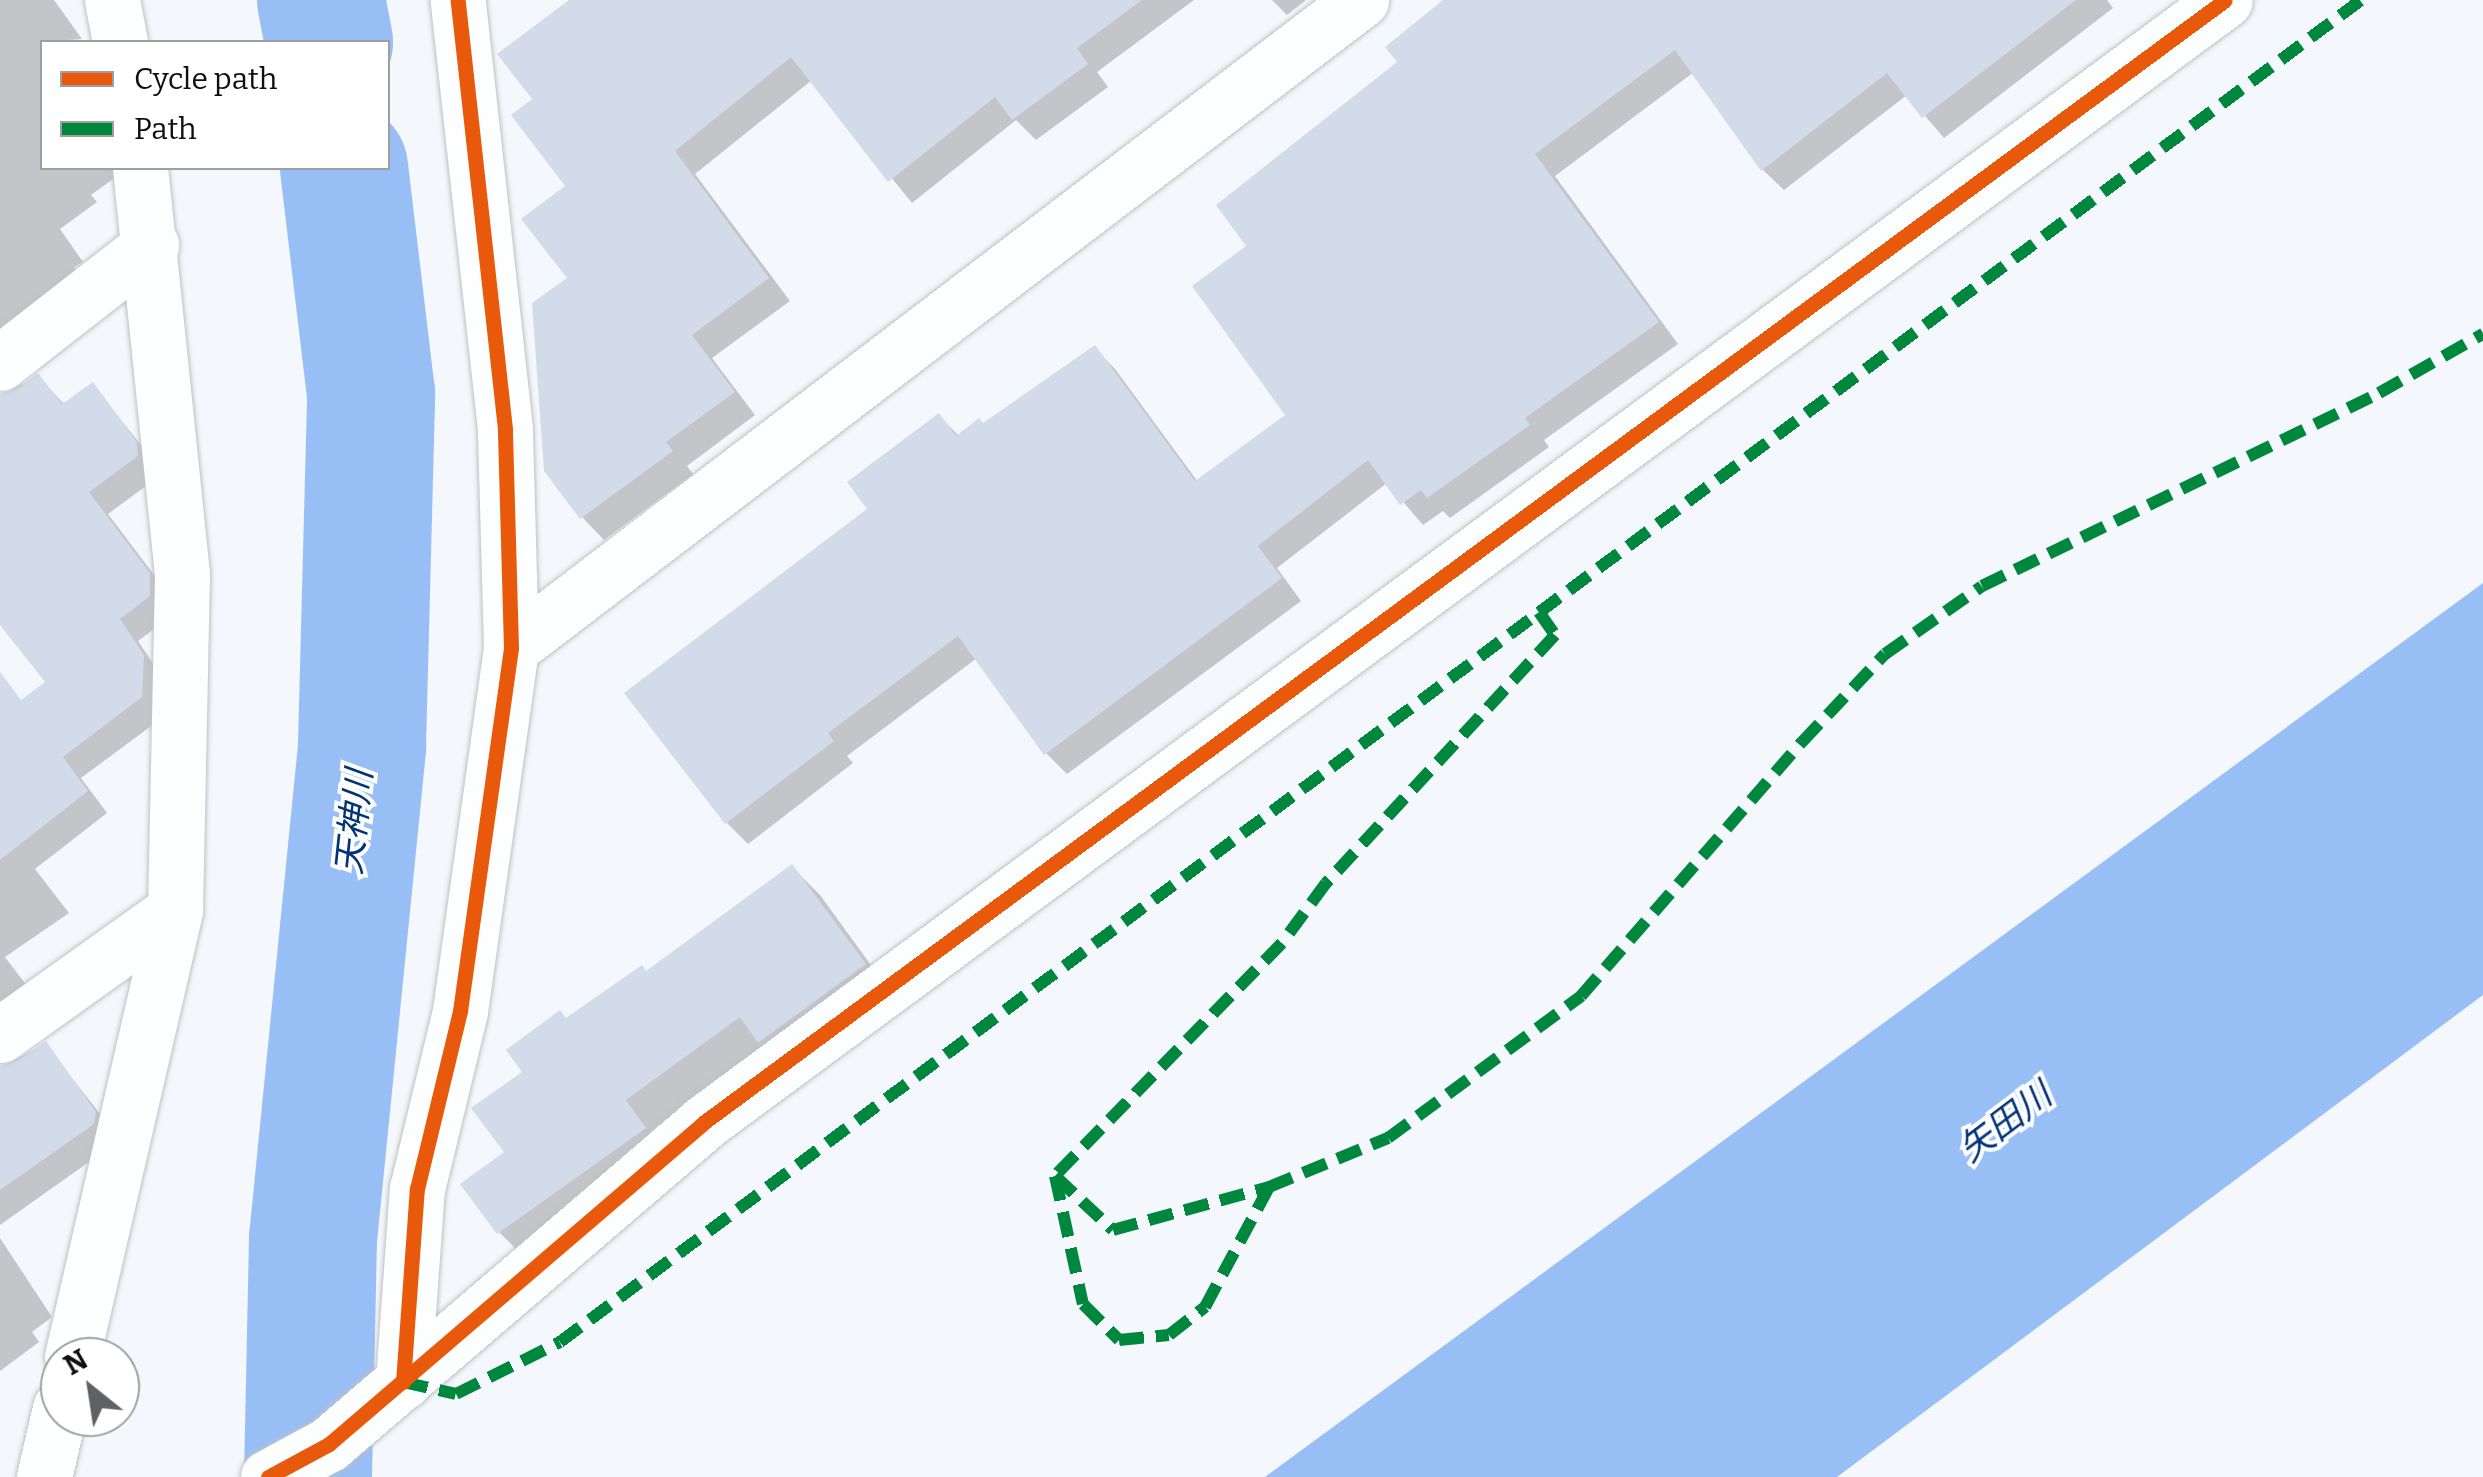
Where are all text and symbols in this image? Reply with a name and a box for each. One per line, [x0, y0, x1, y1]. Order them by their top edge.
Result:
legend [40, 40, 390, 170]
text: Cycle path [134, 61, 277, 97]
text: Path [134, 111, 197, 147]
water label: 天神川 [328, 768, 380, 876]
water label: 矢田川 [1950, 1074, 2060, 1170]
north arrow [40, 1337, 140, 1437]
text: N [58, 1343, 93, 1382]

